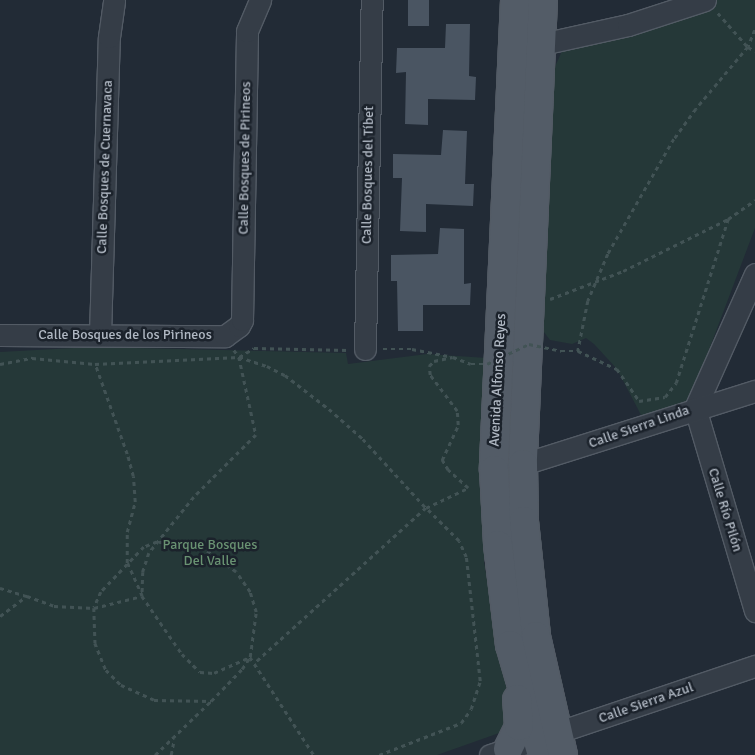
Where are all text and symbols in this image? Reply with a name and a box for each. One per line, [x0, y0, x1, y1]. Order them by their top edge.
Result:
street label: Calle Bosques de Cuernavaca [94, 80, 116, 254]
street label: Calle Bosques de Pirineos [235, 81, 255, 235]
street label: Calle Bosques del Tíbet [358, 106, 378, 244]
street label: Avenida Alfonso Reyes [486, 313, 510, 447]
street label: Calle Bosques de los Pirineos [38, 327, 212, 343]
street label: Calle Sierra Linda [586, 402, 692, 452]
street label: Calle Río Pilón [704, 466, 746, 554]
park label: Parque Bosques Del Valle [163, 537, 257, 570]
street label: Calle Sierra Azul [596, 679, 696, 727]

